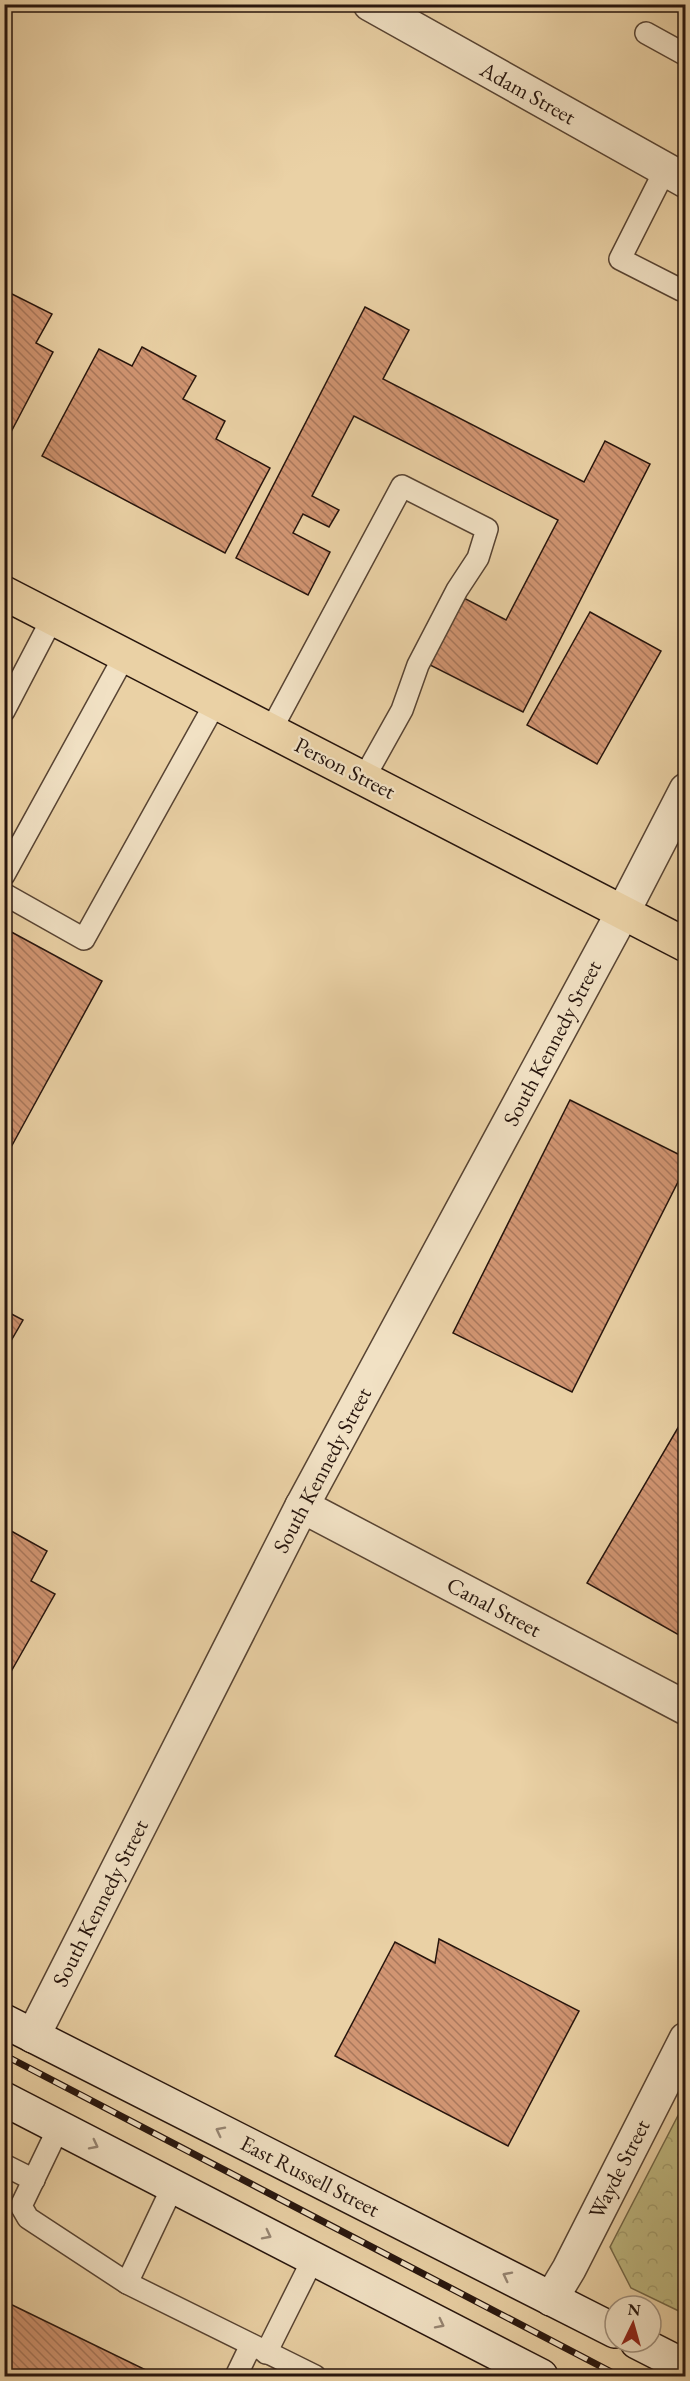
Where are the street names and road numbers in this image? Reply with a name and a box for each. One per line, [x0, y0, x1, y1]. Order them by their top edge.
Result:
street label: Adam Street [474, 54, 581, 131]
street label: Person Street [290, 730, 400, 806]
street label: South Kennedy Street [496, 955, 608, 1131]
street label: South Kennedy Street [266, 1382, 378, 1558]
street label: Canal Street [442, 1570, 546, 1644]
street label: South Kennedy Street [45, 1814, 155, 1992]
street label: Wayde Street [582, 2114, 656, 2224]
street label: East Russell Street [236, 2128, 385, 2224]

